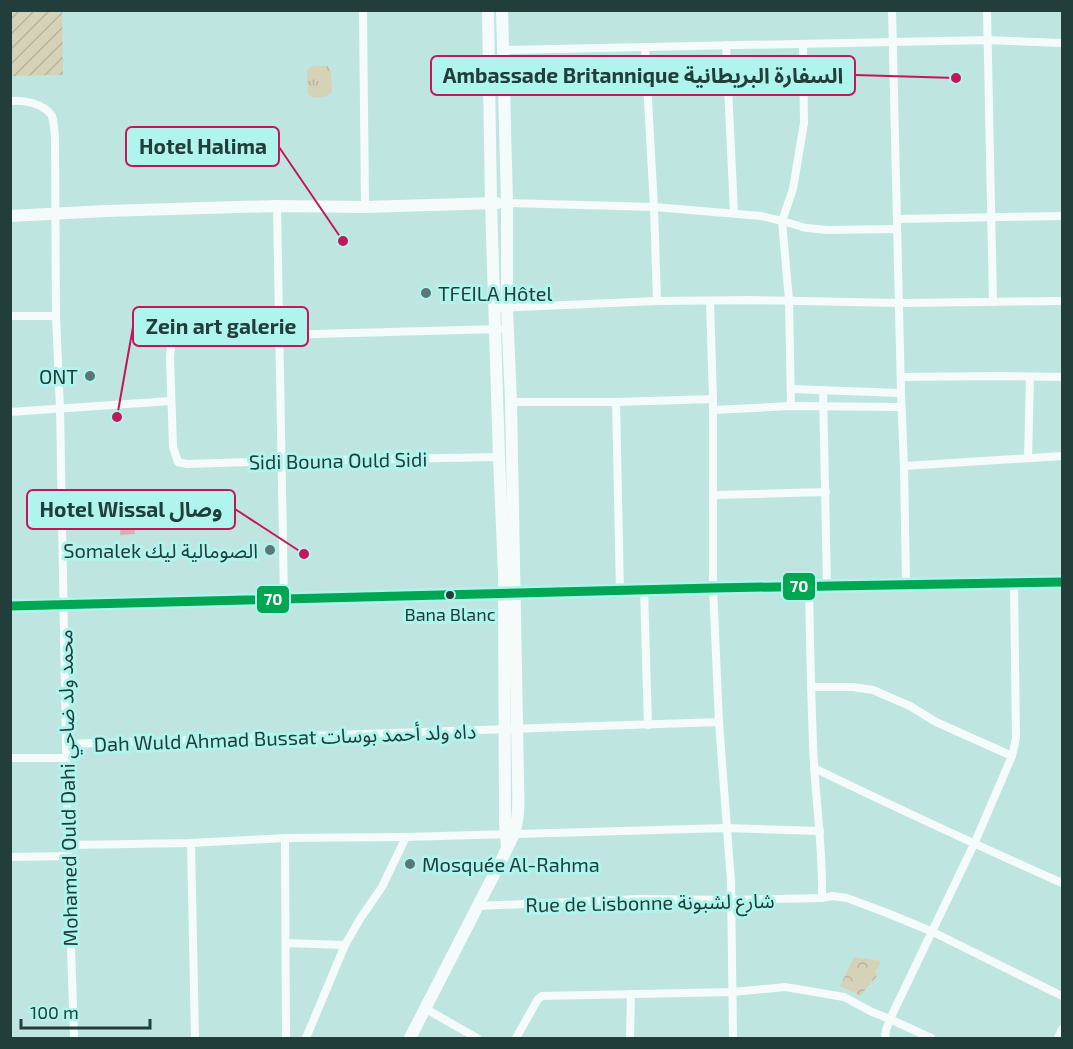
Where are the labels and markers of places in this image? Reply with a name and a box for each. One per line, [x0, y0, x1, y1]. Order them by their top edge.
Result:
callout: Ambassade Britannique السفارة البريطانية [431, 56, 855, 95]
callout: Hotel Halima [126, 127, 279, 166]
place label: TFEILA Hôtel [438, 281, 553, 305]
marker: TFEILA Hôtel [419, 286, 433, 300]
callout: Zein art galerie [133, 307, 308, 346]
place label: ONT [39, 364, 78, 388]
marker: ONT [83, 369, 97, 383]
callout: Hotel Wissal وصال [27, 490, 235, 529]
place label: Somalek الصومالية ليك [63, 538, 258, 563]
marker: Somalek الصومالية ليك [263, 543, 277, 557]
marker: Bana Blanc [444, 589, 456, 601]
place label: Bana Blanc [404, 603, 496, 625]
place label: Mosquée Al-Rahma [422, 852, 600, 876]
marker: Mosquée Al-Rahma [403, 857, 417, 871]

